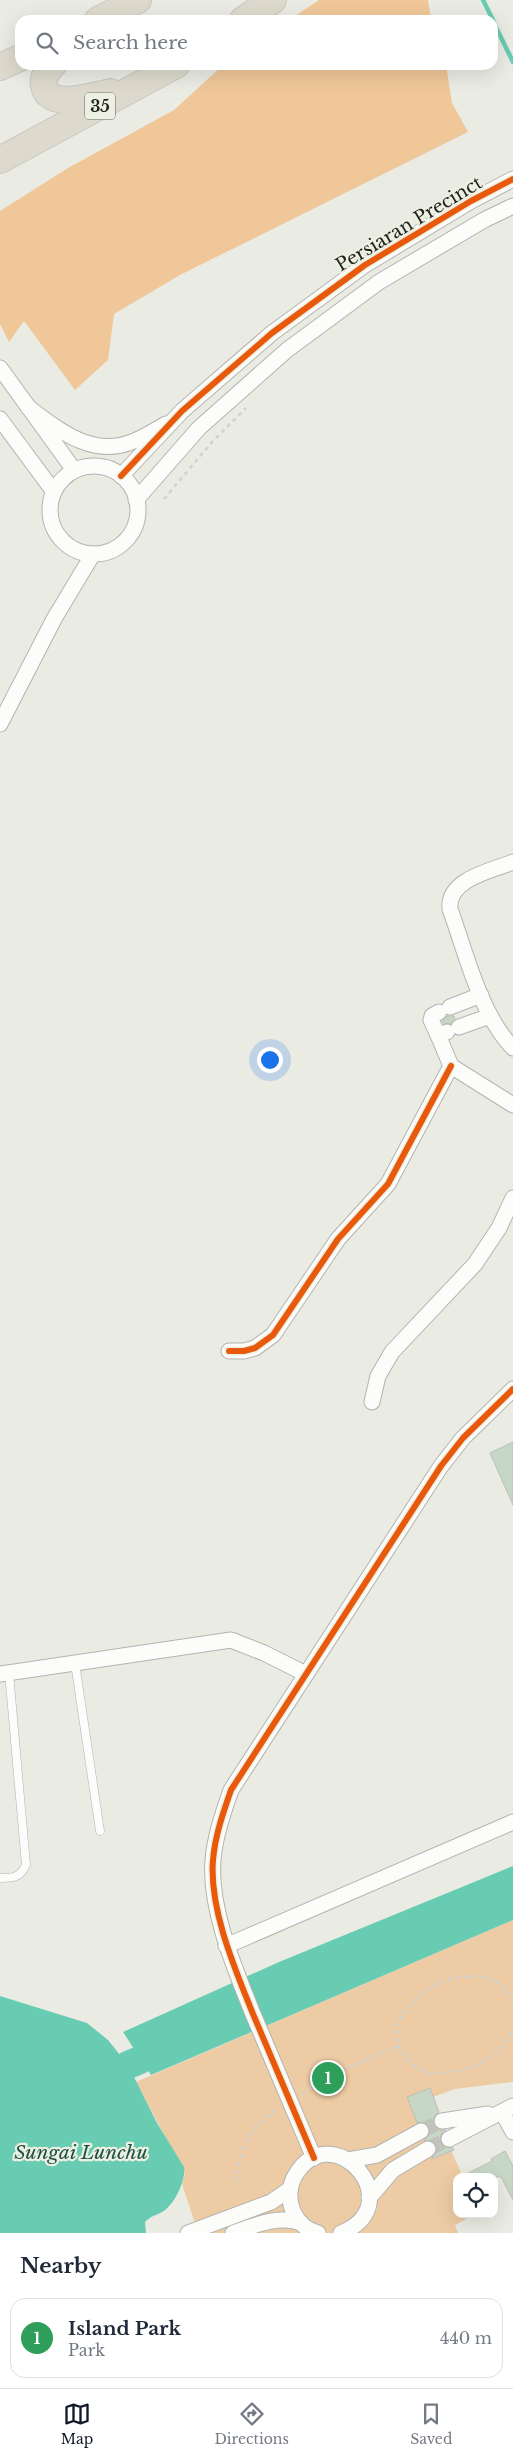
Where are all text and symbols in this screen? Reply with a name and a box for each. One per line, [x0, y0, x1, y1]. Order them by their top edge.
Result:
search box [15, 15, 498, 70]
icon: search [33, 29, 61, 57]
text: Search here [73, 31, 188, 54]
road number: 35 [85, 92, 115, 120]
street label: Persiaran Precinct [332, 172, 486, 276]
your location [257, 1047, 283, 1073]
pin: 1 [312, 2059, 344, 2097]
water label: Sungai Lunchu [14, 2141, 148, 2164]
map controls [453, 2173, 498, 2218]
button: locate [453, 2173, 498, 2218]
text: Nearby [20, 2253, 101, 2279]
text: Island Park [68, 2317, 181, 2340]
text: 1 [34, 2328, 40, 2348]
text: 440 m [440, 2328, 492, 2348]
text: Park [68, 2340, 105, 2360]
tab: Map [61, 2400, 93, 2448]
tab: Directions [214, 2400, 289, 2448]
tab: Saved [410, 2400, 452, 2448]

